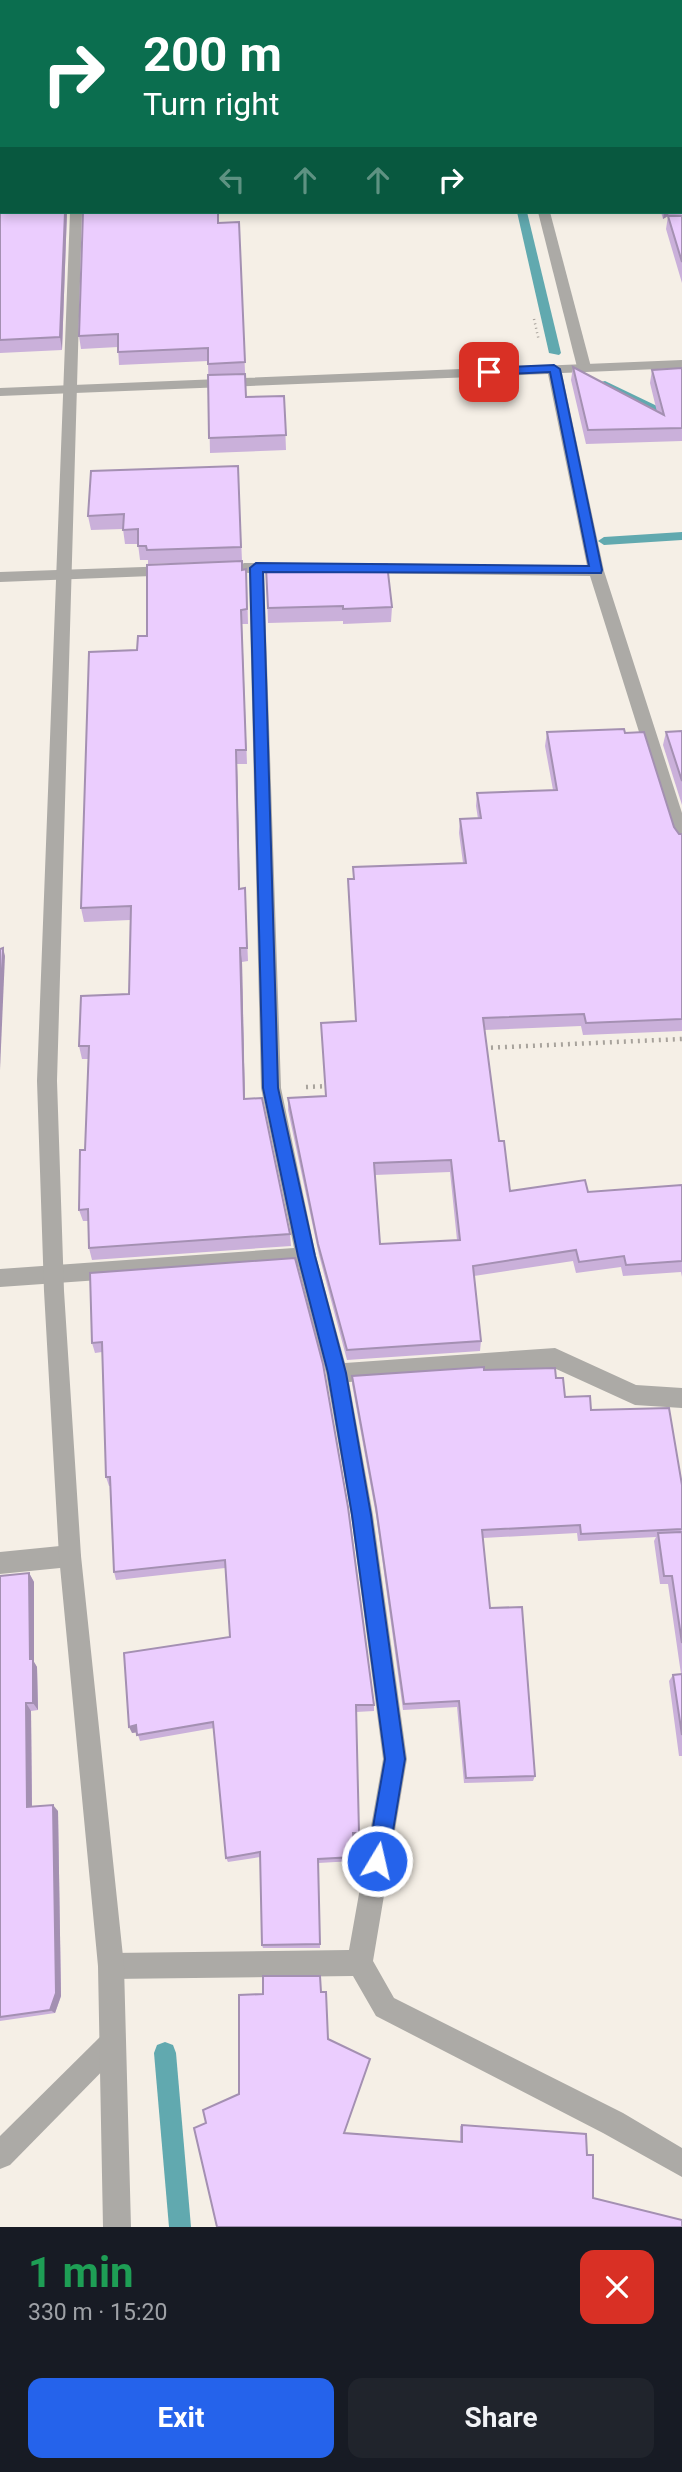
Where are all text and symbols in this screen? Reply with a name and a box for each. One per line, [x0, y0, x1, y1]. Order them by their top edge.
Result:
text: 200 m [143, 26, 282, 83]
icon: right [28, 28, 119, 119]
text: Turn right [143, 85, 279, 123]
icon: left [213, 161, 251, 199]
icon: ahead [286, 161, 324, 199]
icon: ahead [359, 161, 397, 199]
icon: right [432, 161, 470, 199]
pin [459, 342, 519, 402]
icon: arrive [470, 353, 508, 391]
position arrow [340, 1824, 414, 1898]
text: 1 min [28, 2248, 134, 2297]
button: close [580, 2250, 654, 2324]
text: 330 m · 15:20 [28, 2299, 167, 2326]
button: Exit [28, 2378, 334, 2458]
button: Share [348, 2378, 654, 2458]

